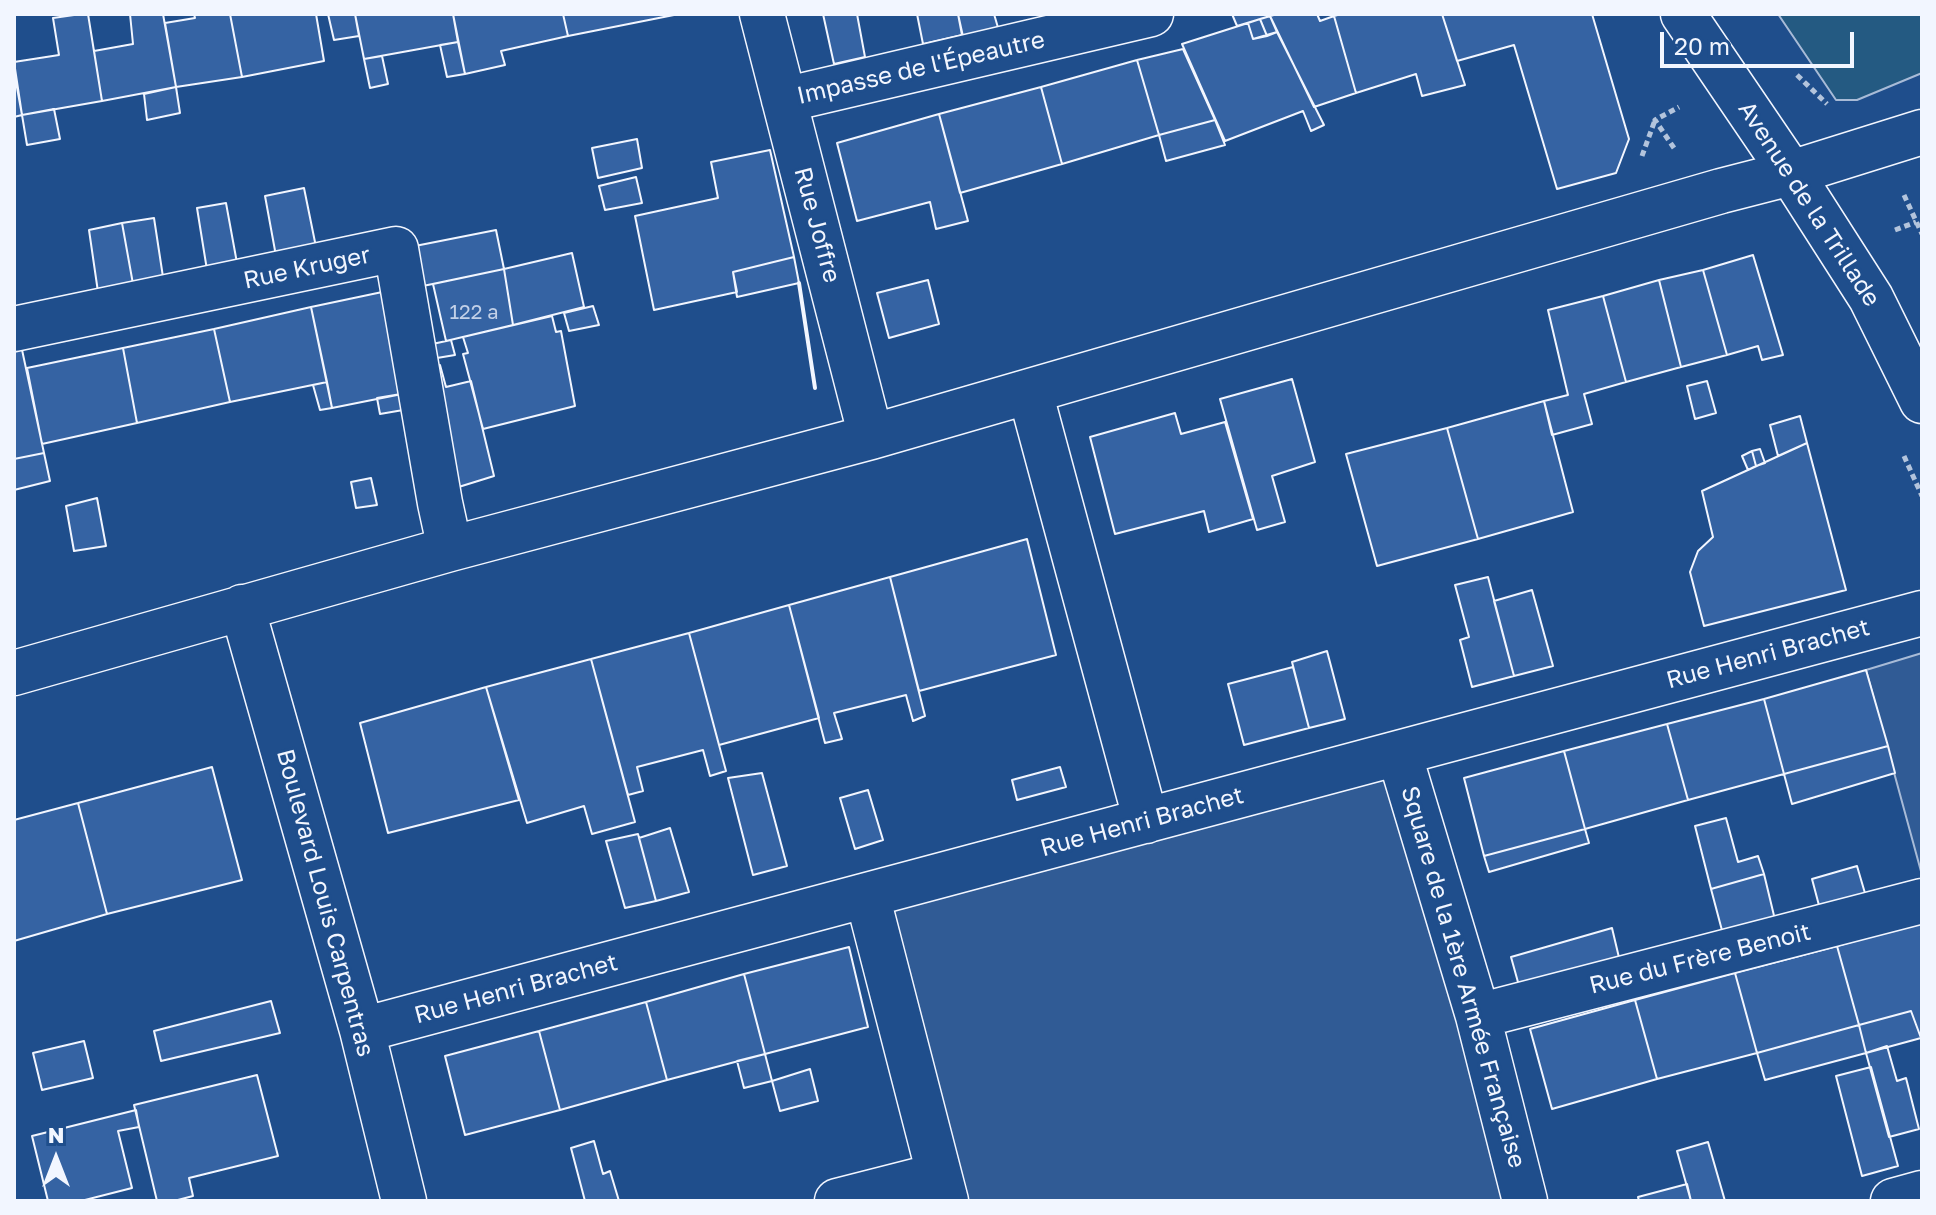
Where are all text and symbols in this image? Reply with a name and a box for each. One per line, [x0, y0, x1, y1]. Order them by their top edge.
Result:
scale bar [1664, 16, 1858, 66]
street label: Impasse de l'Épeautre [794, 25, 1048, 111]
text: 20 m [1674, 31, 1730, 60]
street label: Avenue de la Trillade [1732, 96, 1886, 312]
street label: Rue Joffre [788, 164, 846, 286]
street label: Rue Kruger [241, 241, 373, 295]
house number: 122 a [449, 301, 499, 325]
street label: Rue Henri Brachet [1663, 613, 1873, 695]
street label: Boulevard Louis Carpentras [270, 746, 380, 1060]
street label: Rue Henri Brachet [1037, 781, 1247, 863]
street label: Square de la 1ère Armée Française [1395, 783, 1531, 1171]
street label: Rue du Frère Benoit [1586, 918, 1814, 1000]
street label: Rue Henri Brachet [411, 948, 621, 1030]
north arrow [16, 1119, 96, 1199]
text: N [48, 1121, 64, 1148]

